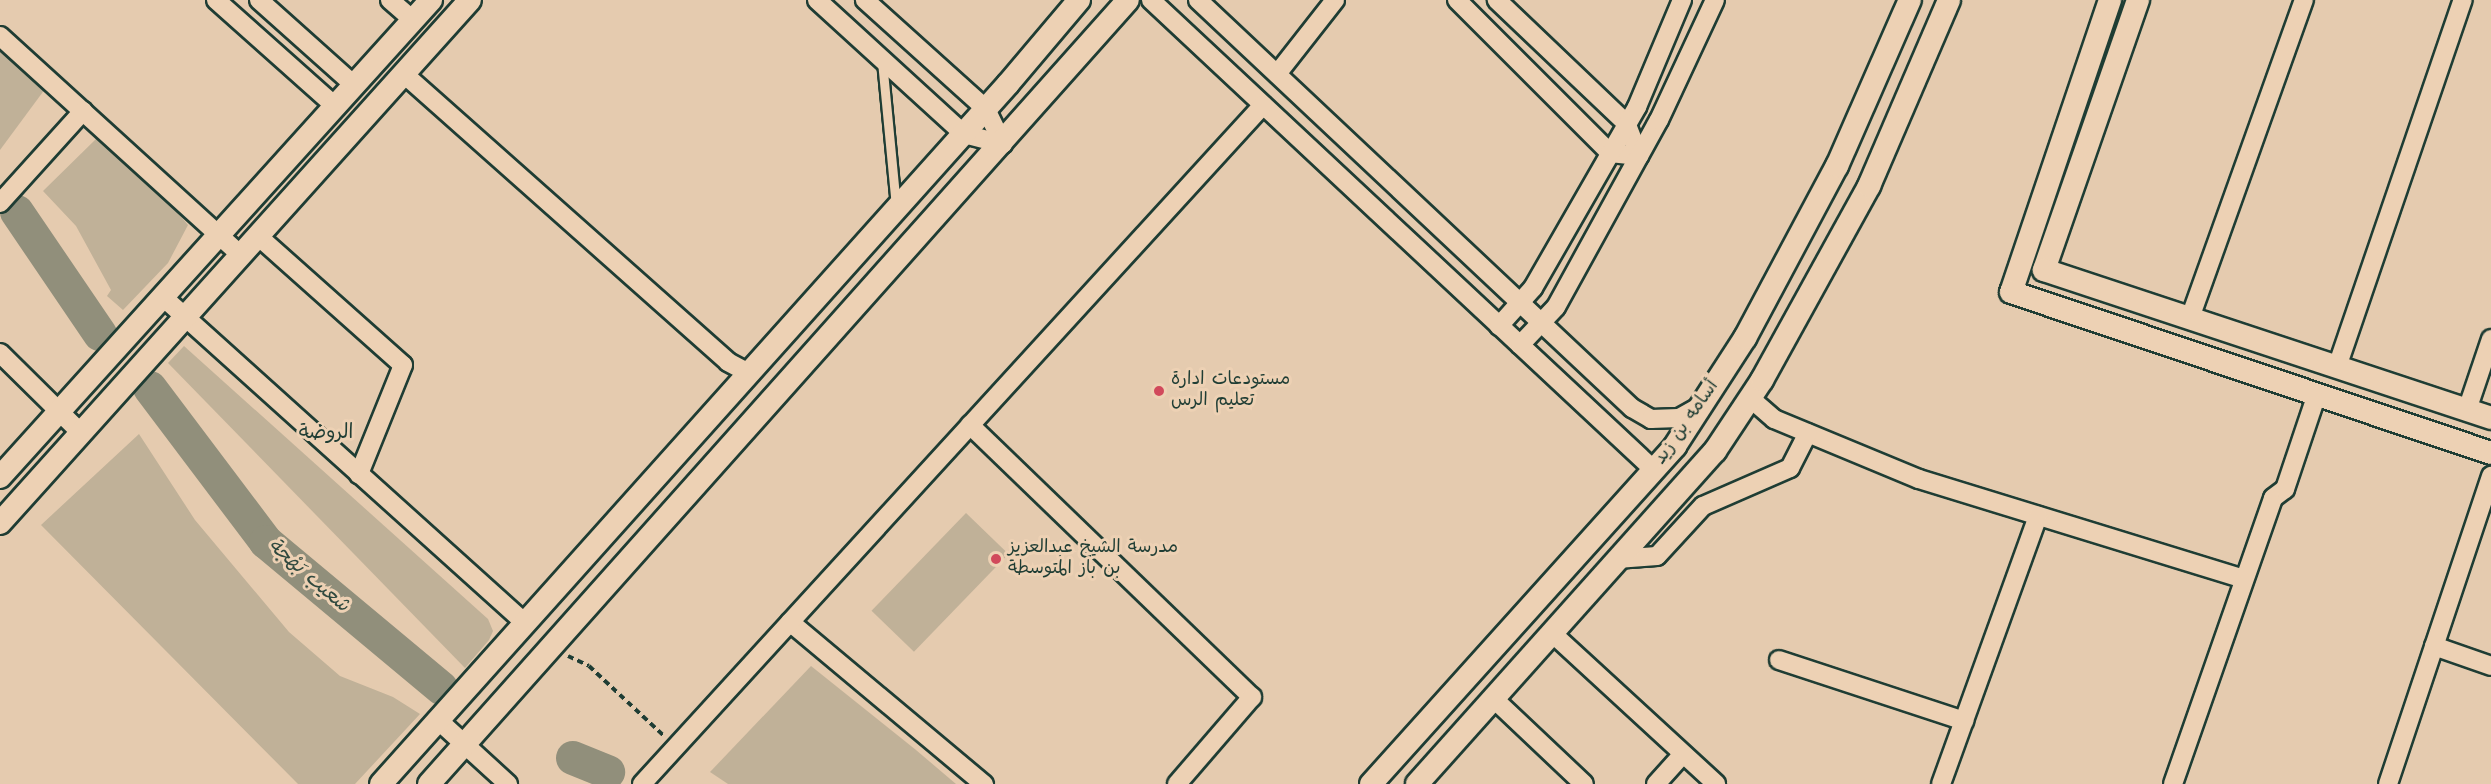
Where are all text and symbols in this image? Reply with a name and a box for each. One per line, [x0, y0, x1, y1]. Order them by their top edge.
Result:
place label: مستودعات ادارة تعليم الرس [1171, 370, 1290, 412]
street label: أسامه بن زيد [1650, 377, 1724, 469]
marker: مستودعات ادارة تعليم الرس [1152, 384, 1166, 398]
district label: الروضة [299, 421, 353, 445]
water label: شعيب بَهْجة [262, 534, 354, 618]
place label: مدرسة الشيخ عبدالعزيز بن باز المتوسطة [1008, 538, 1178, 580]
marker: مدرسة الشيخ عبدالعزيز بن باز المتوسطة [989, 552, 1003, 566]

